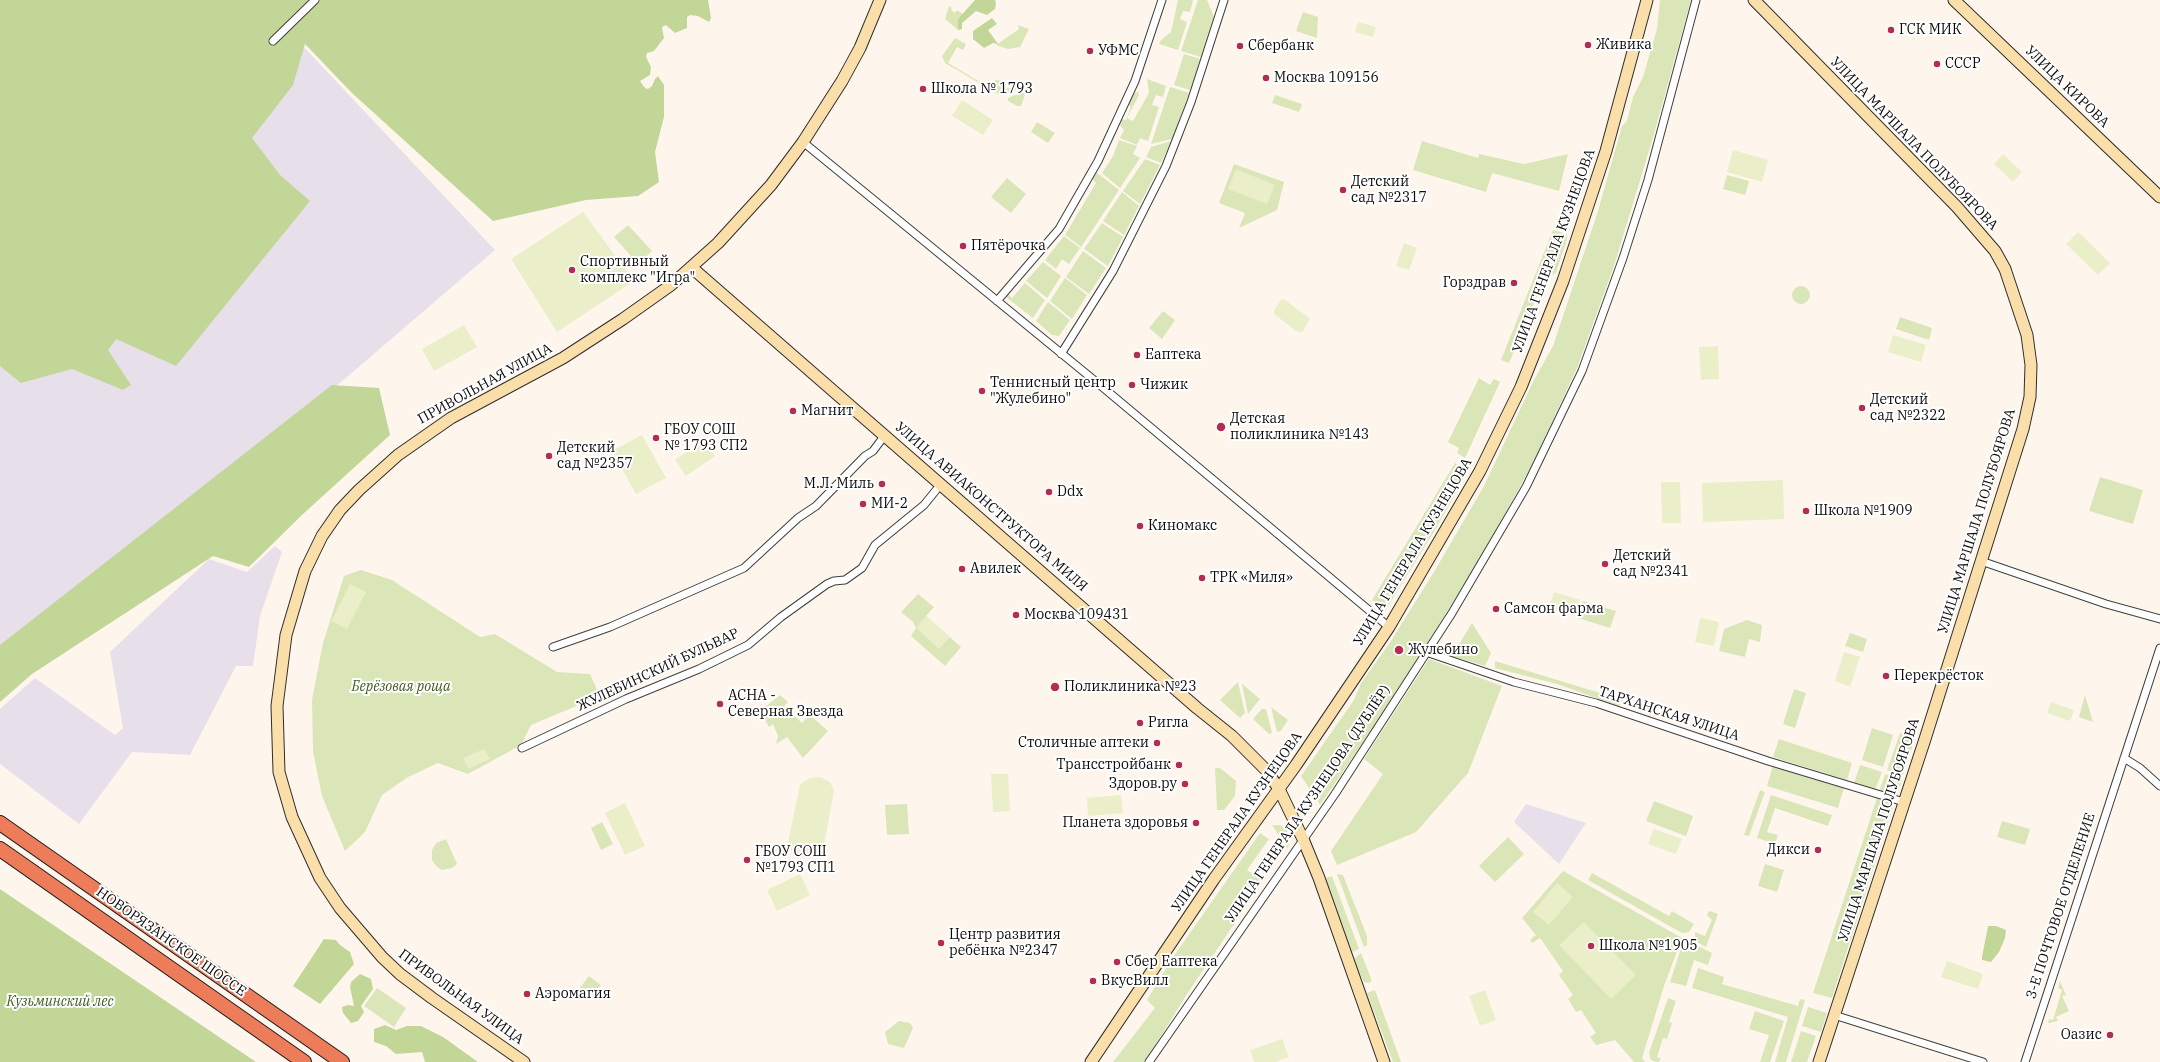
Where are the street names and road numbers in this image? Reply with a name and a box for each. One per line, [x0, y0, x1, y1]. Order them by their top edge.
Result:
street label: УЛИЦА КИРОВА [2021, 43, 2113, 131]
street label: УЛИЦА МАРШАЛА ПОЛУБОЯРОВА [1827, 54, 2001, 234]
street label: УЛИЦА ГЕНЕРАЛА КУЗНЕЦОВА [1509, 147, 1599, 355]
street label: ПРИВОЛЬНАЯ УЛИЦА [415, 340, 555, 428]
street label: УЛИЦА МАРШАЛА ПОЛУБОЯРОВА [1935, 407, 2019, 635]
street label: УЛИЦА АВИАКОНСТРУКТОРА МИЛЯ [891, 419, 1091, 595]
street label: УЛИЦА ГЕНЕРАЛА КУЗНЕЦОВА [1350, 455, 1476, 649]
street label: ЖУЛЕБИНСКИЙ БУЛЬВАР [574, 625, 742, 715]
street label: УЛИЦА ГЕНЕРАЛА КУЗНЕЦОВА (ДУБЛЁР) [1222, 682, 1394, 926]
street label: ТАРХАНСКАЯ УЛИЦА [1596, 683, 1742, 745]
street label: УЛИЦА МАРШАЛА ПОЛУБОЯРОВА [1835, 716, 1923, 944]
street label: УЛИЦА ГЕНЕРАЛА КУЗНЕЦОВА [1168, 729, 1306, 915]
street label: 3-Е ПОЧТОВОЕ ОТДЕЛЕНИЕ [2023, 811, 2099, 1001]
street label: НОВОРЯЗАНСКОЕ ШОССЕ [93, 884, 249, 1000]
street label: ПРИВОЛЬНАЯ УЛИЦА [395, 946, 527, 1048]

